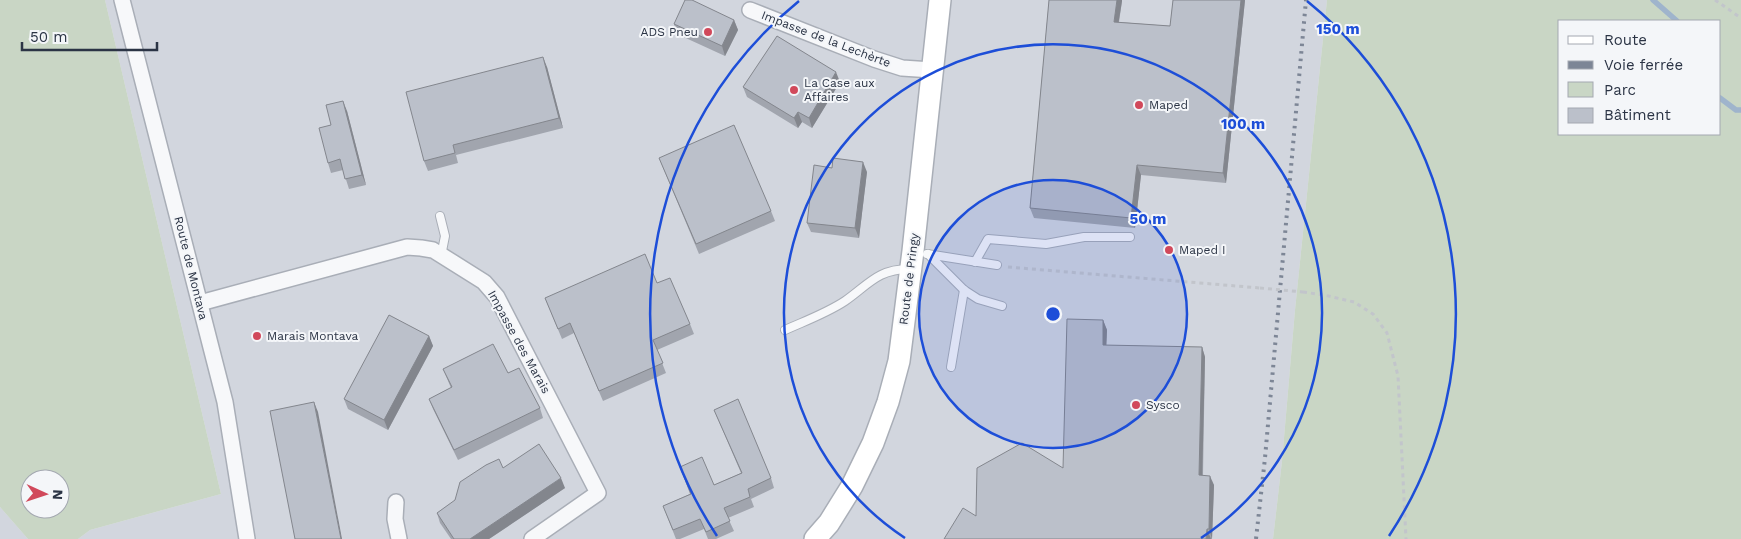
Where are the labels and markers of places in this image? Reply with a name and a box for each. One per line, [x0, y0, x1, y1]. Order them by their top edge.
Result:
place label: ADS Pneu [641, 25, 698, 39]
marker: ADS Pneu [702, 26, 714, 38]
place label: La Case aux Affaires [804, 76, 875, 104]
marker: La Case aux Affaires [788, 84, 800, 96]
place label: Maped [1149, 98, 1188, 112]
marker: Maped [1133, 99, 1145, 111]
place label: Maped I [1179, 243, 1226, 257]
marker: Maped I [1163, 244, 1175, 256]
centre of rings [1044, 305, 1062, 323]
place label: Marais Montava [267, 329, 358, 343]
marker: Marais Montava [251, 330, 263, 342]
place label: Sysco [1146, 398, 1180, 412]
marker: Sysco [1130, 399, 1142, 411]

